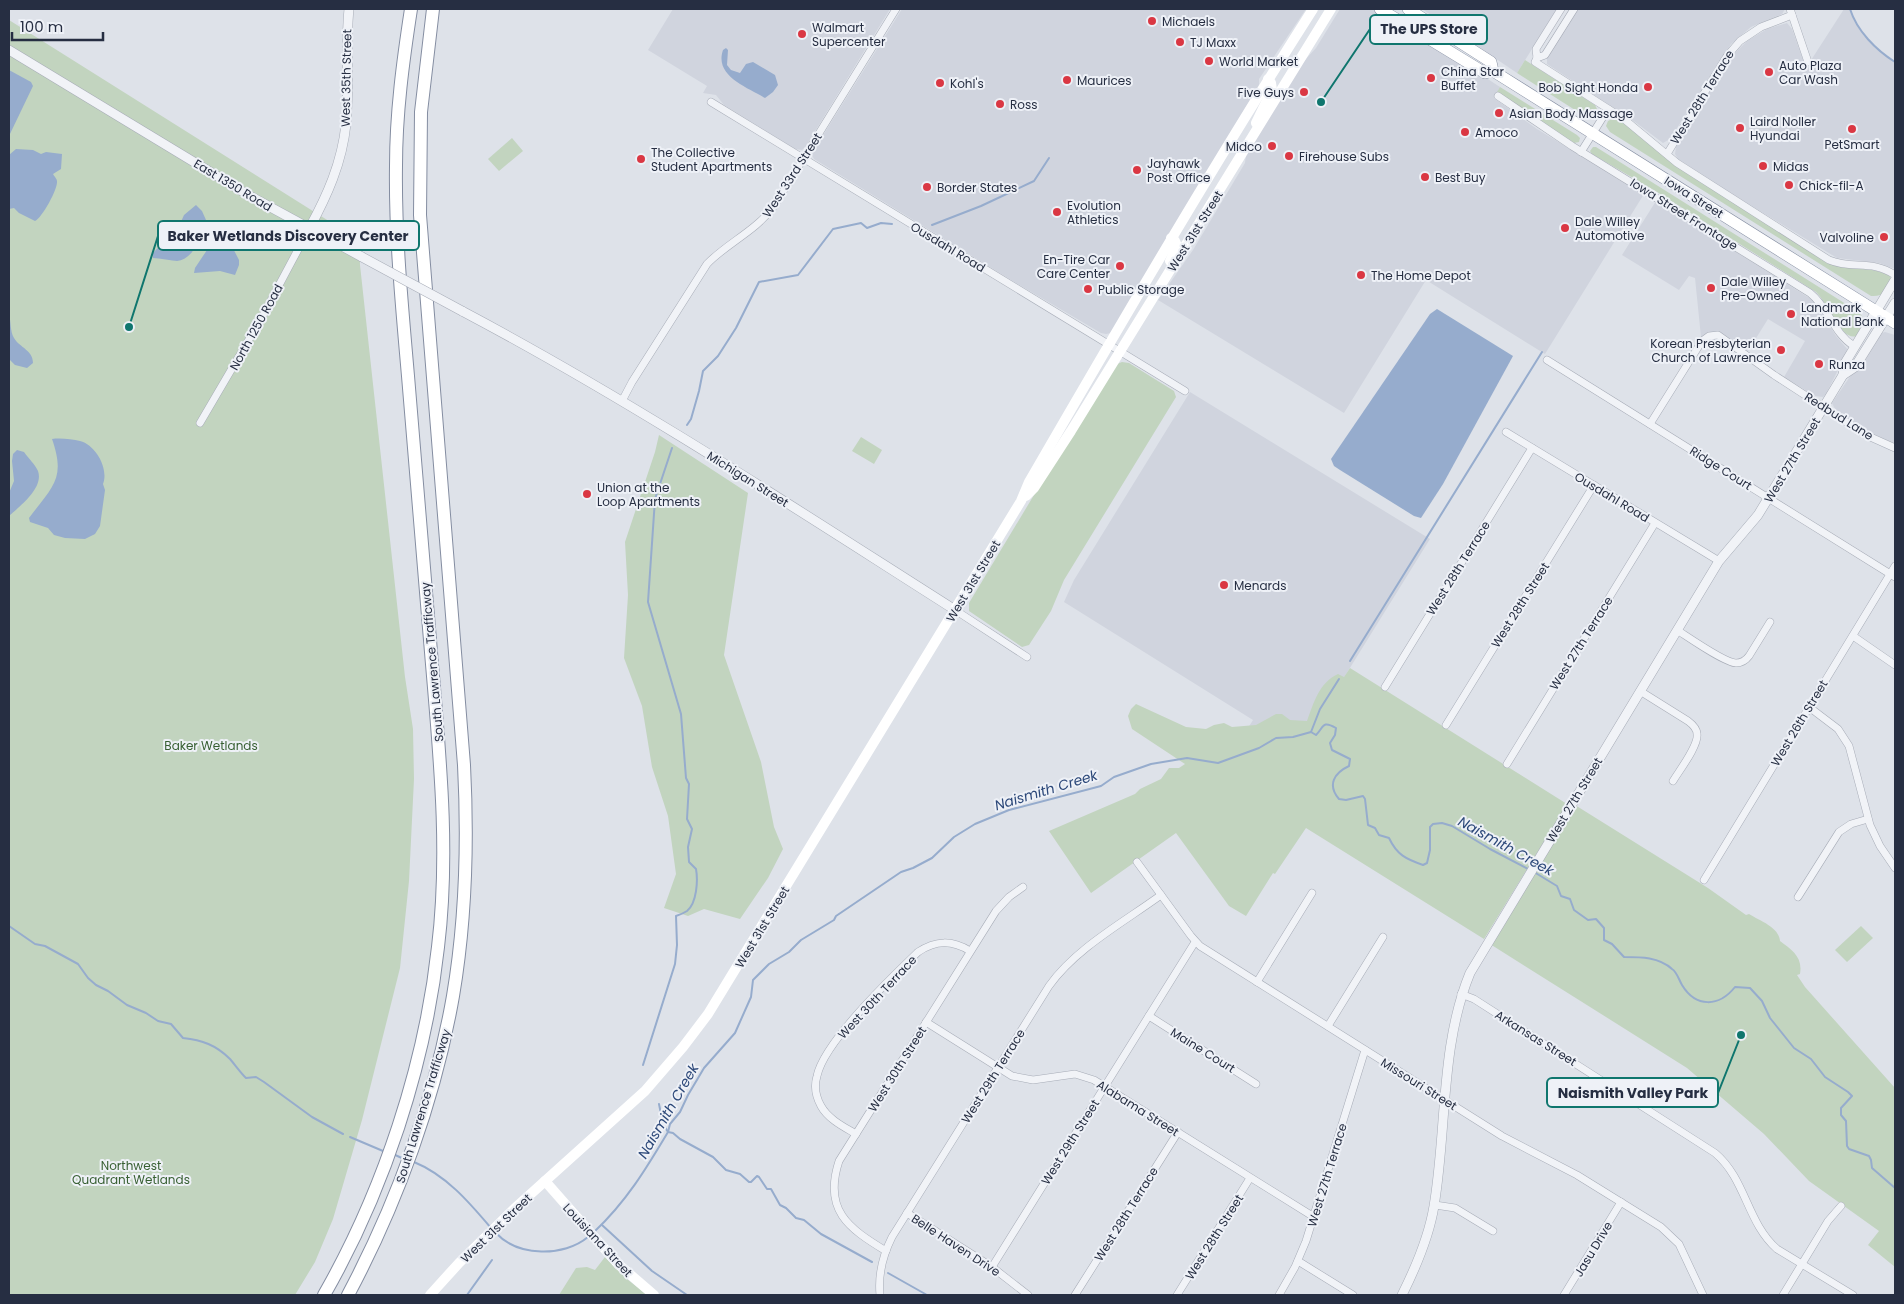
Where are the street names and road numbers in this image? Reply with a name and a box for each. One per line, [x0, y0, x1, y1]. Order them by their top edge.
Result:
street label: West 35th Street [337, 29, 355, 127]
street label: West 28th Terrace [1666, 47, 1738, 147]
street label: West 33rd Street [758, 129, 826, 221]
street label: East 1350 Road [191, 155, 275, 215]
street label: Iowa Street [1661, 172, 1727, 222]
street label: Iowa Street Frontage [1627, 174, 1741, 254]
street label: West 31st Street [1163, 187, 1227, 275]
street label: Ousdahl Road [907, 218, 989, 276]
street label: North 1250 Road [225, 281, 287, 373]
street label: Redbud Lane [1801, 388, 1877, 444]
street label: West 27th Street [1760, 414, 1824, 506]
street label: Ridge Court [1687, 442, 1755, 494]
street label: Michigan Street [704, 447, 792, 511]
street label: Ousdahl Road [1571, 468, 1653, 526]
street label: West 28th Terrace [1422, 518, 1494, 618]
street label: West 31st Street [942, 537, 1004, 625]
street label: West 28th Street [1487, 559, 1553, 651]
street label: South Lawrence Trafficway [417, 581, 447, 743]
street label: West 27th Terrace [1545, 593, 1617, 693]
street label: West 26th Street [1767, 677, 1831, 769]
street label: West 27th Street [1542, 754, 1606, 846]
street label: West 31st Street [731, 883, 793, 971]
street label: West 30th Terrace [834, 951, 920, 1043]
street label: Arkansas Street [1492, 1006, 1580, 1070]
street label: West 30th Street [864, 1023, 930, 1115]
street label: Maine Court [1167, 1023, 1239, 1077]
street label: West 29th Terrace [957, 1026, 1029, 1126]
street label: South Lawrence Trafficway [391, 1027, 455, 1185]
street label: Missouri Street [1378, 1054, 1460, 1114]
street label: Alabama Street [1094, 1076, 1182, 1140]
street label: West 29th Street [1037, 1096, 1103, 1188]
street label: West 27th Terrace [1303, 1121, 1351, 1229]
street label: West 28th Terrace [1090, 1164, 1162, 1264]
street label: West 31st Street [457, 1190, 535, 1266]
street label: West 28th Street [1181, 1191, 1247, 1283]
street label: Louisiana Street [559, 1199, 637, 1281]
street label: Belle Haven Drive [908, 1210, 1004, 1280]
street label: Jasu Drive [1570, 1218, 1616, 1280]

